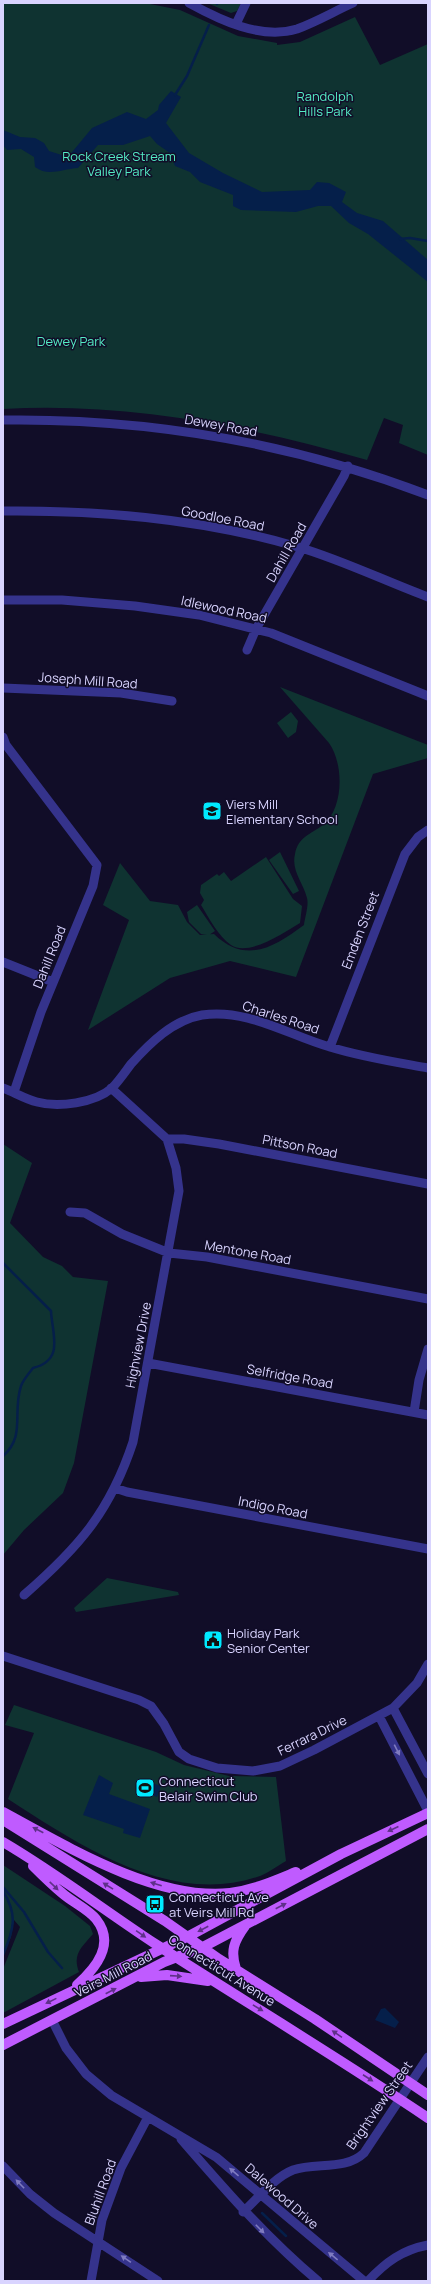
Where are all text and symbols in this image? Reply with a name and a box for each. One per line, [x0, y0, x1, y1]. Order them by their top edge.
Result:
park label: Randolph Hills Park [297, 87, 353, 120]
park label: Rock Creek Stream Valley Park [62, 147, 176, 180]
park label: Dewey Park [37, 332, 106, 350]
street label: Dewey Road [183, 410, 259, 440]
street label: Goodloe Road [180, 501, 266, 535]
street label: Dahill Road [262, 519, 310, 585]
street label: Idlewood Road [179, 591, 269, 627]
street label: Joseph Mill Road [38, 668, 138, 692]
place label: Viers Mill Elementary School [226, 795, 338, 828]
school or university icon: Viers Mill Elementary School [201, 800, 223, 822]
street label: Emden Street [337, 888, 383, 972]
street label: Dahill Road [28, 923, 70, 991]
street label: Charles Road [240, 996, 322, 1038]
street label: Pittson Road [261, 1130, 339, 1162]
street label: Mentone Road [203, 1236, 293, 1268]
street label: Highview Drive [121, 1300, 155, 1390]
street label: Selfridge Road [245, 1360, 335, 1392]
street label: Indigo Road [237, 1491, 309, 1523]
place label: Holiday Park Senior Center [227, 1624, 310, 1657]
public building icon: Holiday Park Senior Center [202, 1629, 224, 1651]
street label: Ferrara Drive [274, 1710, 350, 1760]
one-way arrow [394, 1745, 400, 1756]
place label: Connecticut Belair Swim Club [159, 1772, 258, 1805]
sports icon: Connecticut Belair Swim Club [134, 1777, 156, 1799]
one-way arrow [387, 1826, 398, 1832]
one-way arrow [32, 1827, 44, 1833]
one-way arrow [49, 1881, 59, 1891]
one-way arrow [149, 1881, 161, 1887]
one-way arrow [103, 1882, 113, 1890]
place label: Connecticut Ave at Veirs Mill Rd [169, 1888, 269, 1921]
bus stop icon: Connecticut Ave at Veirs Mill Rd [144, 1893, 166, 1915]
one-way arrow [275, 1903, 287, 1909]
one-way arrow [197, 1925, 209, 1932]
one-way arrow [135, 1930, 146, 1937]
street label: Connecticut Avenue [165, 1930, 279, 2010]
street label: Veirs Mill Road [71, 1947, 155, 2001]
one-way arrow [170, 1972, 182, 1979]
one-way arrow [105, 1987, 117, 1994]
one-way arrow [46, 1998, 57, 2004]
one-way arrow [252, 2005, 264, 2012]
one-way arrow [332, 2030, 343, 2038]
street label: Brightview Street [342, 2057, 416, 2153]
one-way arrow [362, 2074, 373, 2082]
street label: Bluhill Road [80, 2157, 120, 2227]
street label: Dalewood Drive [241, 2159, 323, 2233]
one-way arrow [229, 2168, 240, 2177]
one-way arrow [16, 2179, 25, 2189]
one-way arrow [255, 2224, 265, 2234]
one-way arrow [328, 2252, 339, 2261]
one-way arrow [120, 2256, 132, 2263]

